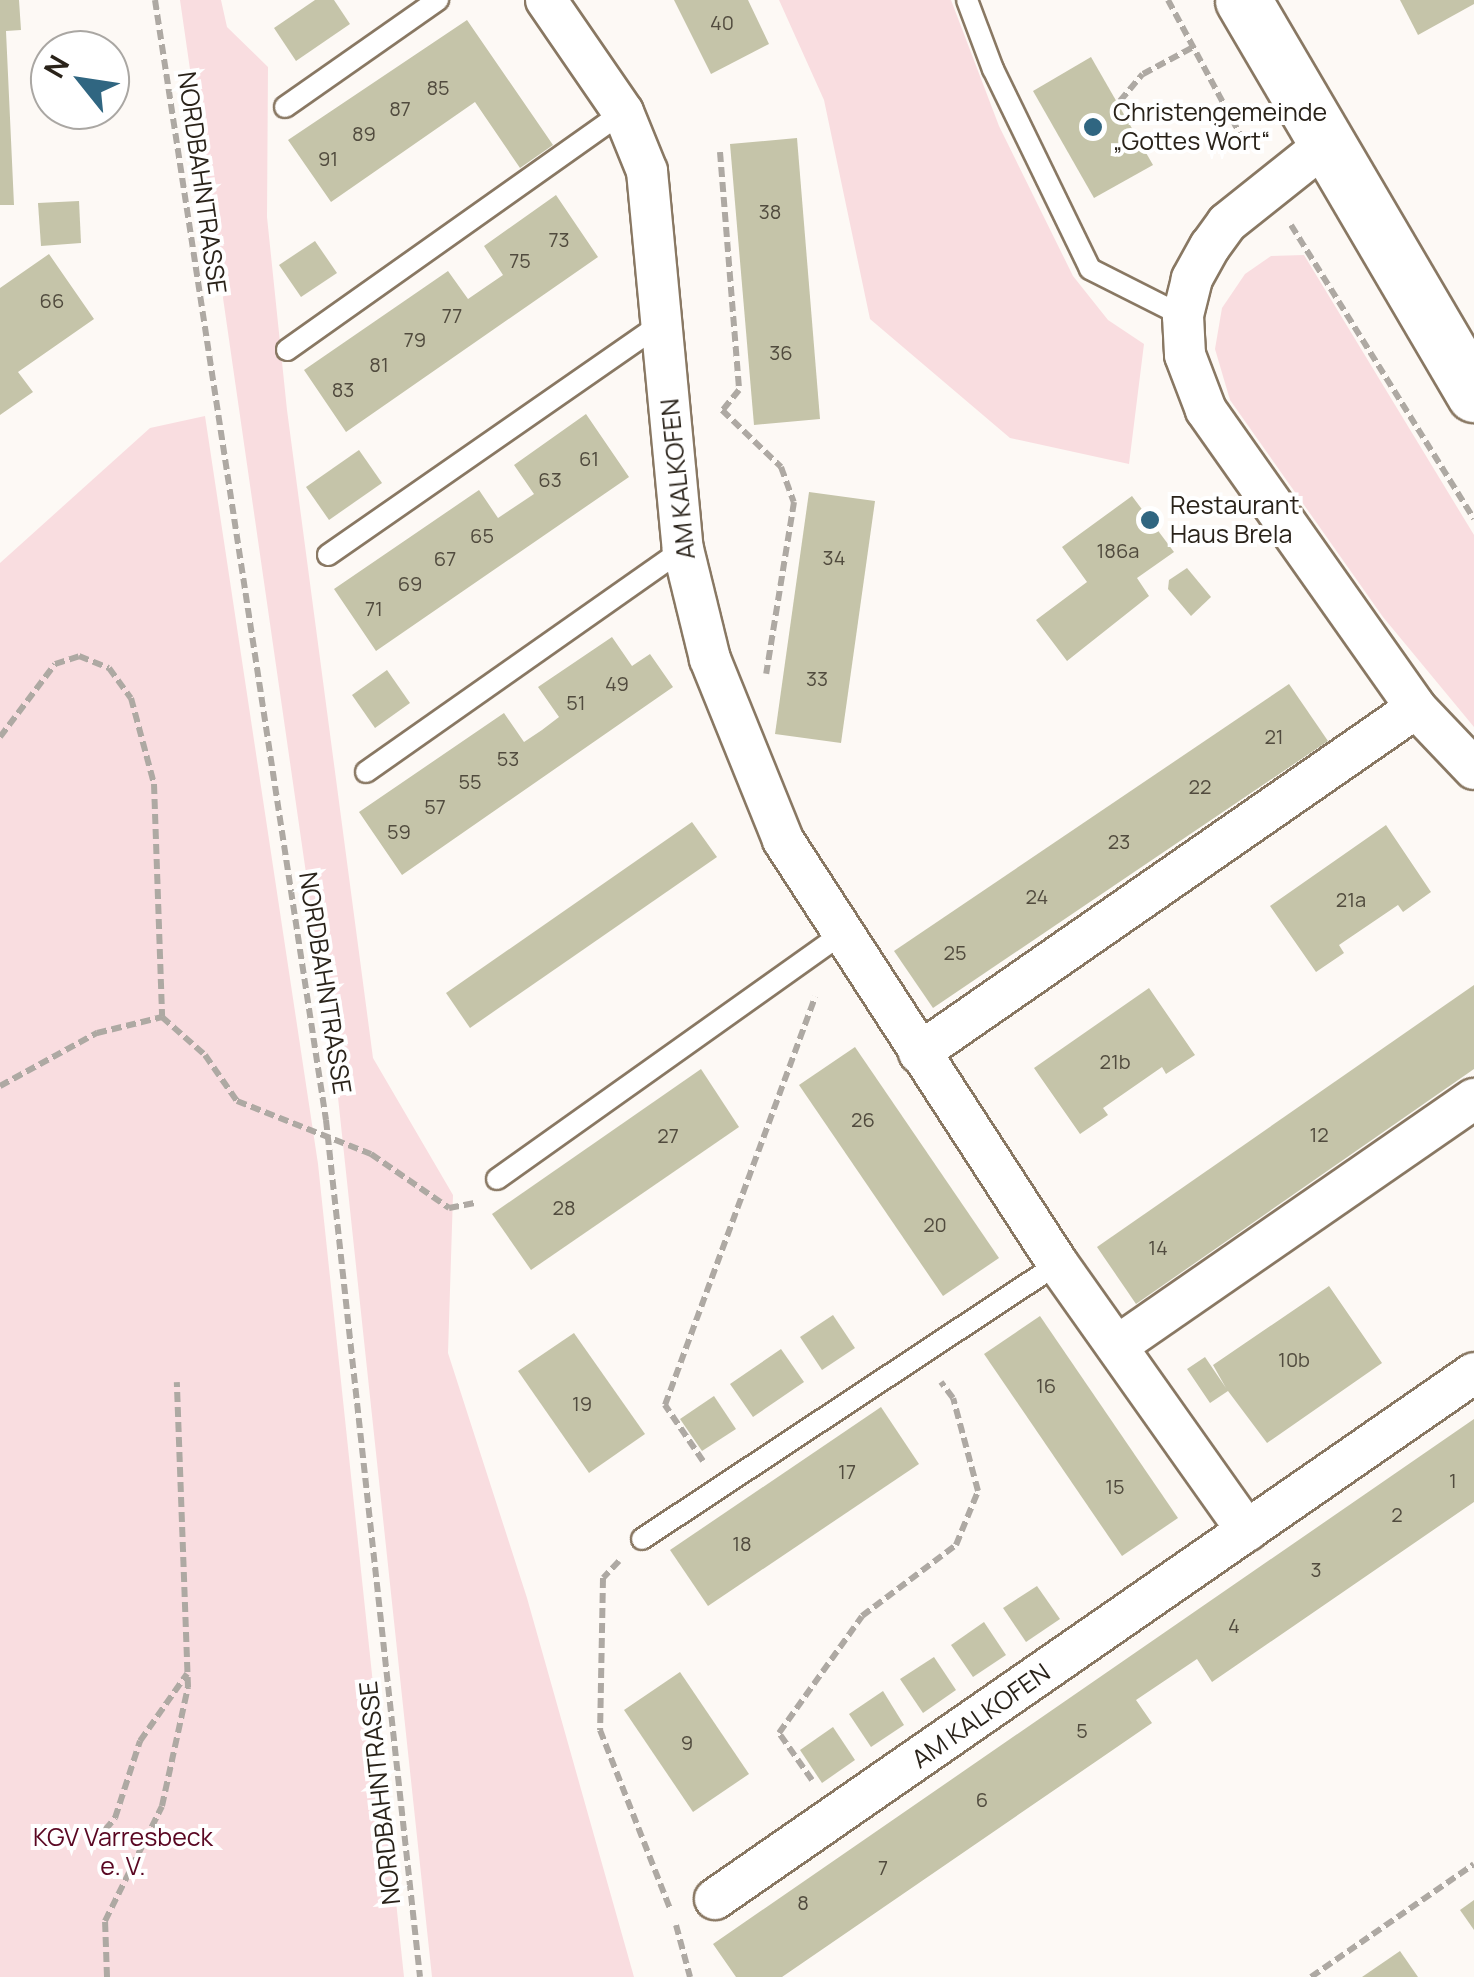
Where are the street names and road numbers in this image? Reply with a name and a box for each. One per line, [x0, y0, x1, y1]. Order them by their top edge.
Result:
street label: NORDBAHNTRASSE [172, 70, 232, 296]
street label: AM KALKOFEN [655, 397, 701, 561]
street label: NORDBAHNTRASSE [293, 870, 357, 1096]
street label: AM KALKOFEN [906, 1657, 1056, 1775]
street label: NORDBAHNTRASSE [353, 1680, 407, 1906]

